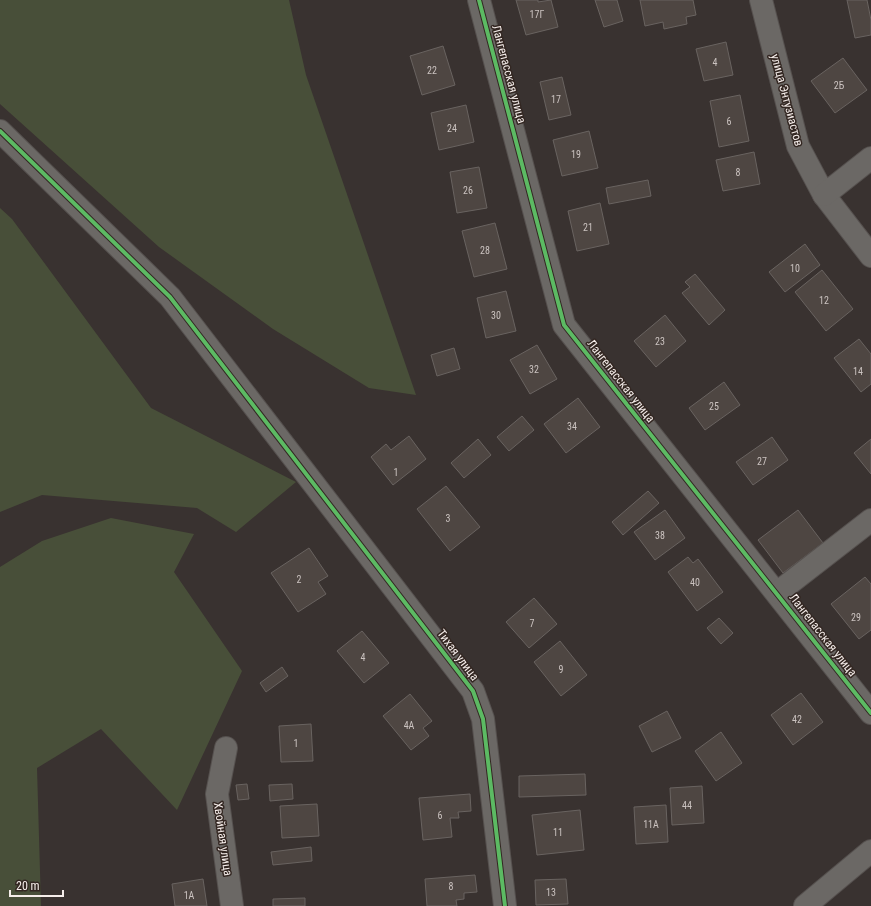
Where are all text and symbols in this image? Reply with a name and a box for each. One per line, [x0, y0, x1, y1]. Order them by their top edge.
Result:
house number: 17Г [530, 9, 544, 20]
street label: Лангепасская улица [489, 23, 529, 125]
street label: улица Энтузиастов [768, 52, 806, 148]
house number: 4 [713, 57, 718, 68]
house number: 22 [427, 65, 437, 76]
house number: 2Б [834, 80, 845, 91]
house number: 17 [551, 94, 561, 105]
house number: 6 [727, 116, 732, 127]
house number: 24 [447, 123, 457, 134]
house number: 19 [571, 149, 581, 160]
house number: 8 [736, 167, 741, 178]
house number: 26 [463, 185, 473, 196]
house number: 21 [583, 222, 593, 233]
house number: 28 [480, 245, 490, 256]
house number: 10 [790, 263, 800, 274]
house number: 12 [819, 295, 829, 306]
house number: 30 [491, 310, 501, 321]
house number: 23 [655, 336, 665, 347]
street label: Лангепасская улица [584, 337, 658, 425]
house number: 32 [529, 364, 539, 375]
house number: 14 [853, 366, 863, 377]
house number: 25 [709, 401, 719, 412]
house number: 34 [567, 421, 577, 432]
house number: 27 [757, 456, 767, 467]
house number: 1 [394, 467, 398, 478]
house number: 3 [446, 513, 451, 524]
house number: 38 [655, 530, 665, 541]
house number: 2 [297, 574, 302, 585]
house number: 40 [690, 577, 700, 588]
street label: Лангепасская улица [786, 591, 860, 679]
house number: 29 [851, 612, 861, 623]
house number: 7 [530, 618, 535, 629]
street label: Тихая улица [434, 627, 482, 683]
house number: 4 [361, 652, 366, 663]
house number: 9 [559, 664, 564, 675]
house number: 42 [792, 714, 802, 725]
house number: 4А [404, 720, 415, 731]
house number: 1 [294, 738, 298, 749]
house number: 44 [682, 800, 692, 811]
street label: Хвойная улица [211, 801, 235, 877]
house number: 6 [438, 810, 443, 821]
house number: 11А [643, 819, 659, 830]
house number: 11 [553, 827, 563, 838]
scale bar [10, 872, 63, 898]
text: 20 m [16, 879, 40, 893]
house number: 8 [449, 881, 454, 892]
house number: 13 [546, 887, 556, 898]
house number: 1А [184, 890, 195, 901]

